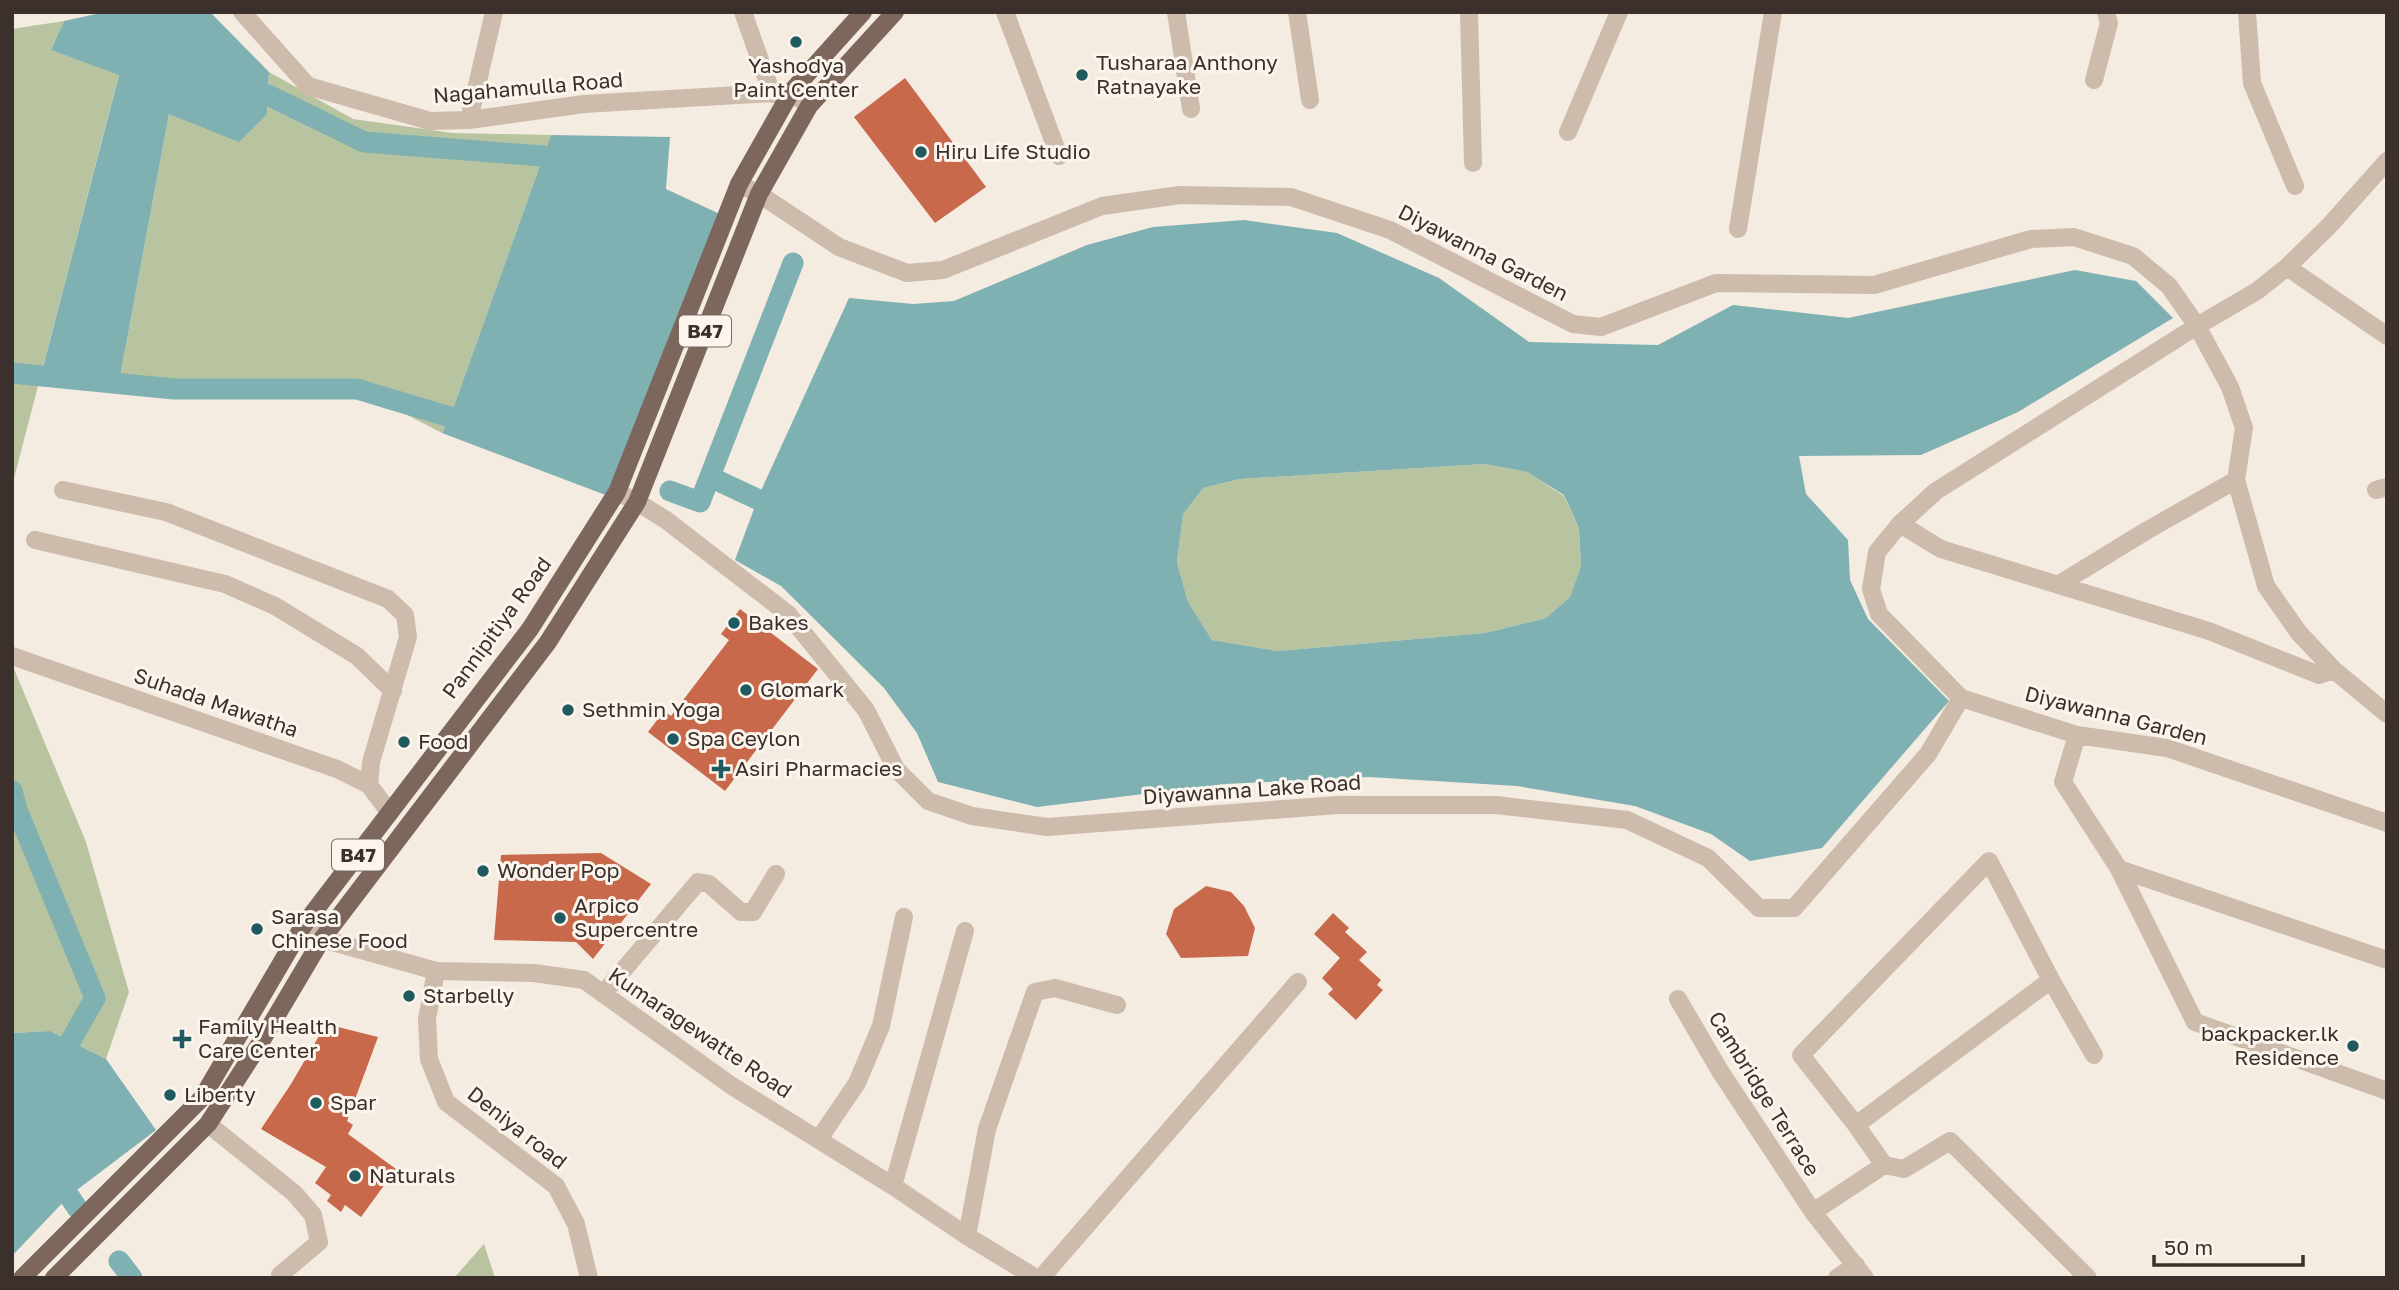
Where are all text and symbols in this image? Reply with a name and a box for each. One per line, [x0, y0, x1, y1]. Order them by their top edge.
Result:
marker: Yashodya Paint Center [788, 34, 804, 50]
place label: Tusharaa Anthony Ratnayake [1096, 49, 1278, 99]
place label: Yashodya Paint Center [733, 52, 859, 102]
street label: Nagahamulla Road [432, 66, 624, 108]
marker: Tusharaa Anthony Ratnayake [1074, 67, 1090, 83]
place label: Hiru Life Studio [935, 138, 1090, 164]
marker: Hiru Life Studio [913, 144, 929, 160]
street label: Diyawanna Garden [1394, 198, 1573, 306]
road number: B47 [679, 316, 731, 346]
street label: Pannipitiya Road [436, 551, 556, 703]
place label: Bakes [748, 609, 809, 635]
marker: Bakes [726, 615, 742, 631]
street label: Suhada Mawatha [131, 662, 302, 742]
place label: Glomark [760, 676, 845, 702]
street label: Diyawanna Garden [2022, 680, 2210, 750]
marker: Glomark [738, 682, 754, 698]
place label: Sethmin Yoga [582, 696, 720, 722]
marker: Sethmin Yoga [560, 702, 576, 718]
place label: Spa Ceylon [687, 725, 800, 751]
place label: Food [418, 728, 468, 754]
marker: Spa Ceylon [665, 731, 681, 747]
marker: Food [396, 734, 412, 750]
place label: Asiri Pharmacies [735, 755, 902, 781]
marker: Asiri Pharmacies [713, 761, 729, 777]
street label: Diyawanna Lake Road [1142, 768, 1362, 810]
road number: B47 [332, 840, 384, 870]
place label: Wonder Pop [497, 857, 619, 883]
marker: Wonder Pop [475, 863, 491, 879]
place label: Arpico Supercentre [574, 892, 698, 942]
place label: Sarasa Chinese Food [271, 903, 408, 953]
marker: Arpico Supercentre [552, 910, 568, 926]
marker: Sarasa Chinese Food [249, 921, 265, 937]
street label: Kumaragewatte Road [604, 961, 797, 1103]
place label: Starbelly [423, 982, 515, 1008]
marker: Starbelly [401, 988, 417, 1004]
street label: Cambridge Terrace [1704, 1006, 1826, 1181]
place label: Family Health Care Center [198, 1013, 337, 1063]
place label: backpacker.lk Residence [2201, 1020, 2339, 1070]
marker: Family Health Care Center [172, 1029, 192, 1049]
marker: backpacker.lk Residence [2345, 1038, 2361, 1054]
street label: Deniya road [463, 1080, 573, 1174]
place label: Liberty [184, 1081, 256, 1107]
marker: Liberty [162, 1087, 178, 1103]
place label: Spar [330, 1089, 376, 1115]
marker: Spar [308, 1095, 324, 1111]
place label: Naturals [369, 1162, 455, 1188]
marker: Naturals [347, 1168, 363, 1184]
scale bar [2154, 1224, 2303, 1268]
text: 50 m [2164, 1234, 2213, 1260]

